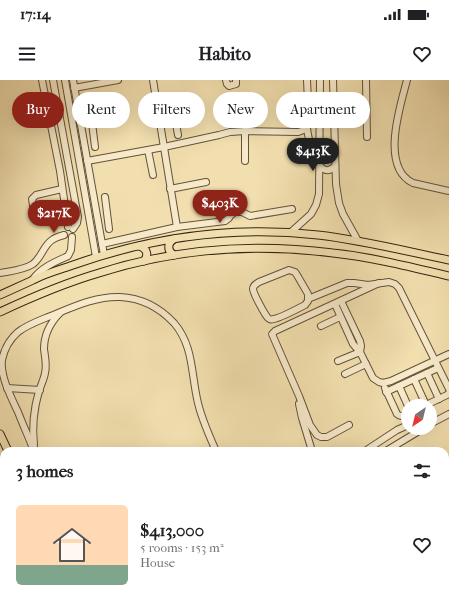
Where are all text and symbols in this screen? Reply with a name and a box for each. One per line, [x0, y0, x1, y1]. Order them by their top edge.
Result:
text: 17:14 [20, 5, 50, 23]
icon: menu [16, 43, 38, 65]
icon: heart [411, 43, 433, 65]
text: Habito [198, 44, 251, 65]
chip: Buy [12, 92, 64, 128]
chip: Rent [72, 92, 130, 128]
chip: Filters [138, 92, 205, 128]
chip: New [213, 92, 268, 128]
chip: Apartment [276, 92, 370, 128]
pin: $413K [285, 138, 341, 172]
text: $413K [296, 143, 330, 158]
pin: $403K [192, 190, 248, 224]
text: $403K [202, 195, 238, 210]
pin: $217K [26, 200, 82, 234]
text: $217K [37, 205, 71, 220]
north arrow [401, 399, 437, 435]
map controls [401, 399, 437, 435]
icon: filters [411, 460, 433, 482]
text: 3 homes [16, 461, 73, 481]
text: $413,000 [140, 520, 204, 540]
icon: home [48, 521, 96, 569]
icon: heart [411, 534, 433, 556]
text: 5 rooms · 153 m² [140, 540, 224, 555]
text: House [140, 555, 175, 570]

